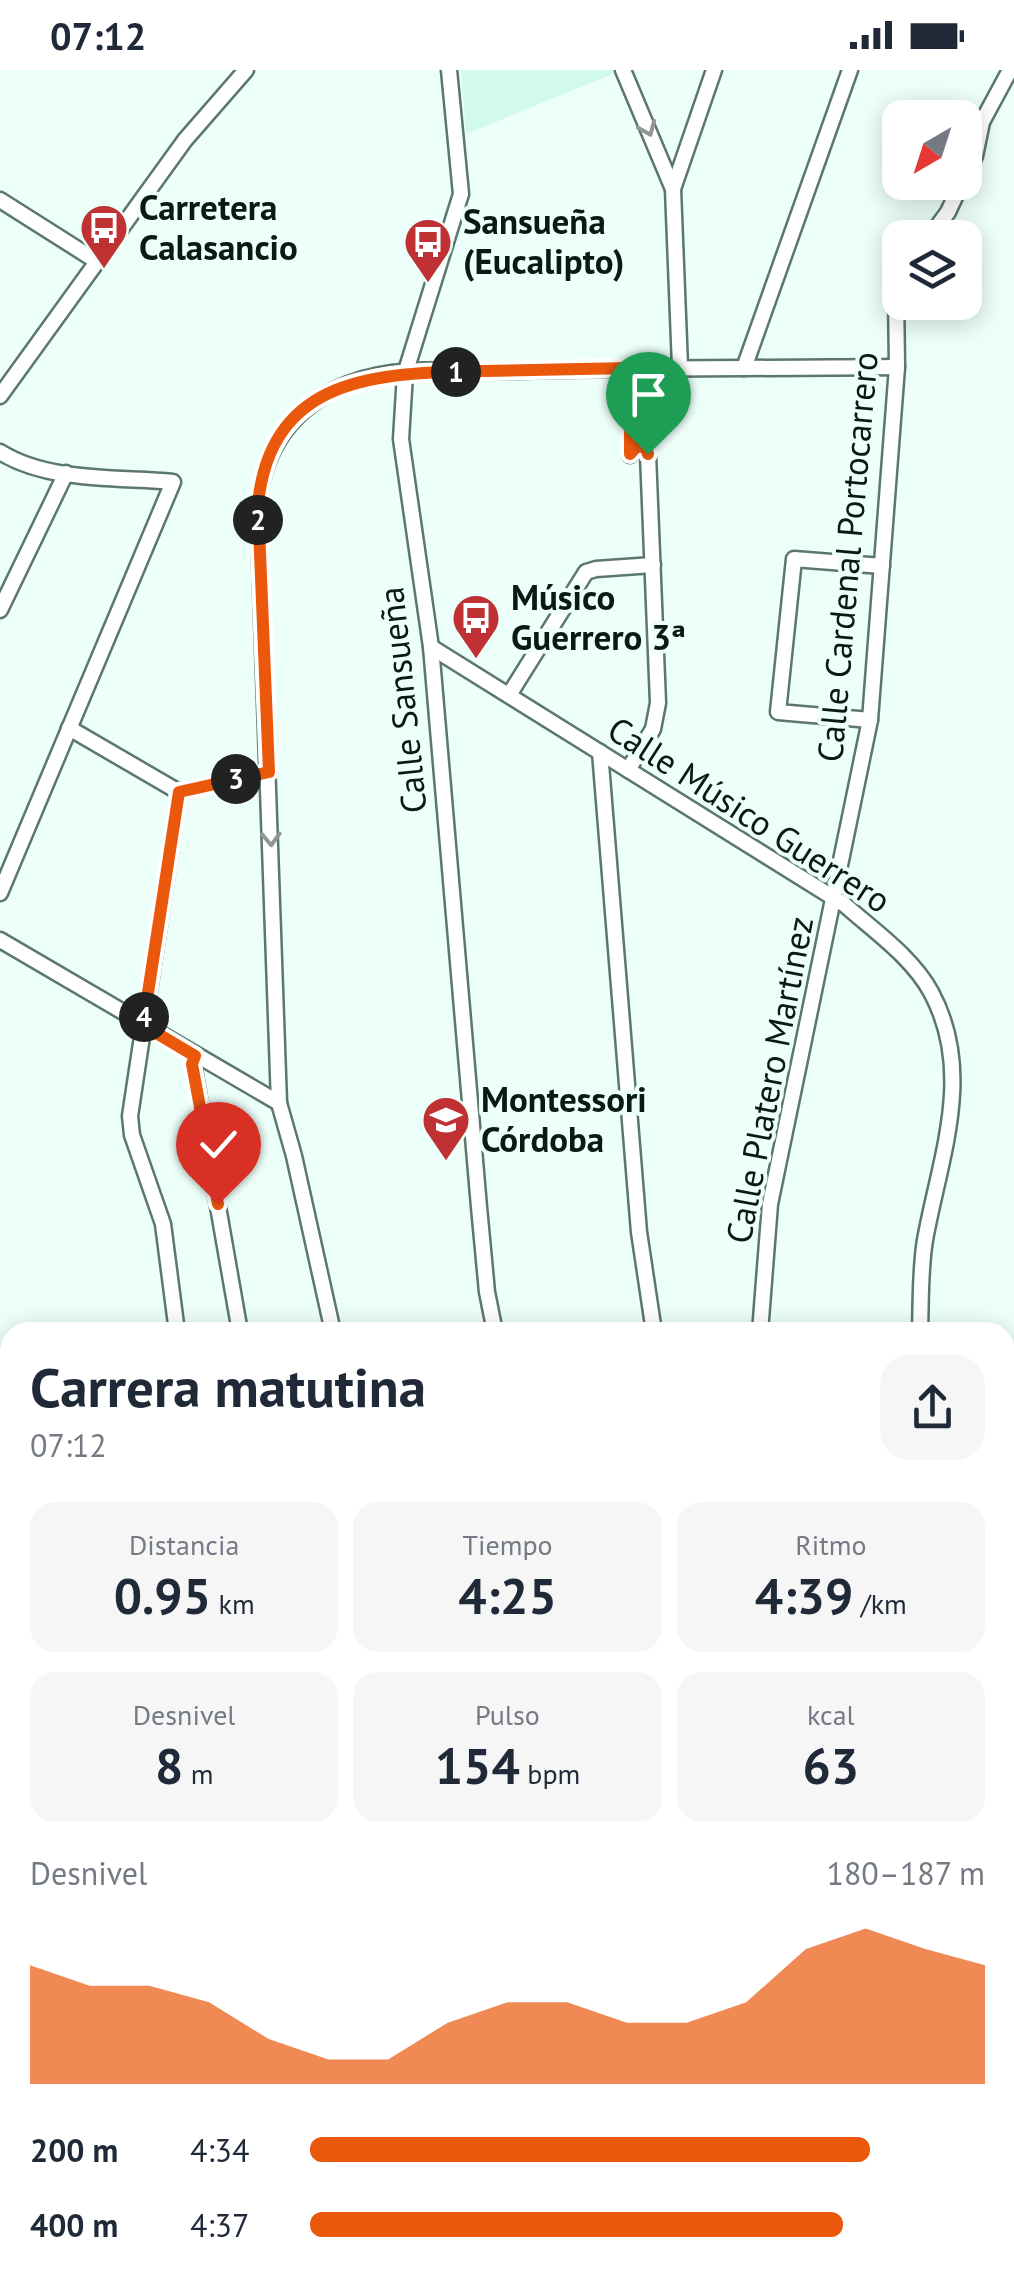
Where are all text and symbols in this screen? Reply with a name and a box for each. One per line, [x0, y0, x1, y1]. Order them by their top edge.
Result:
text: 07:12 [50, 11, 146, 60]
north arrow [882, 100, 982, 200]
map controls [882, 100, 982, 320]
one-way arrow [636, 119, 656, 137]
place label: Carretera Calasancio [139, 184, 298, 270]
place label: Sansueña (Eucalipto) [463, 198, 624, 284]
bus stop icon: Carretera Calasancio [78, 202, 130, 270]
bus stop icon: Sansueña (Eucalipto) [402, 216, 454, 284]
button: layers [882, 220, 982, 320]
pin: 1 [431, 347, 481, 397]
street label: Calle Cardenal Portocarrero [806, 350, 888, 764]
pin [606, 352, 691, 455]
text: 1 [448, 353, 464, 390]
icon: arrive [621, 367, 676, 422]
pin: 2 [233, 495, 283, 545]
text: 2 [250, 501, 266, 538]
place label: Músico Guerrero 3ª [511, 574, 686, 660]
street label: Calle Sansueña [367, 585, 437, 816]
bus stop icon: Músico Guerrero 3ª [450, 592, 502, 660]
street label: Calle Músico Guerrero [599, 705, 900, 923]
pin: 3 [211, 754, 261, 804]
text: 3 [228, 760, 244, 797]
one-way arrow [261, 831, 282, 847]
street label: Calle Platero Martínez [715, 912, 823, 1247]
pin: 4 [119, 992, 169, 1042]
text: 4 [136, 998, 152, 1035]
place label: Montessori Córdoba [481, 1076, 647, 1162]
school or university icon: Montessori Córdoba [420, 1094, 472, 1162]
pin [176, 1102, 261, 1205]
icon: check [191, 1117, 246, 1172]
text: Carrera matutina [30, 1351, 426, 1422]
button: share [880, 1355, 985, 1460]
text: 07:12 [30, 1424, 107, 1466]
text: Distancia [129, 1526, 239, 1563]
text: Tiempo [462, 1526, 553, 1563]
text: Ritmo [795, 1526, 867, 1563]
text: 0.95 [114, 1563, 211, 1628]
text: 4:25 [458, 1563, 557, 1628]
text: 4:39 [755, 1563, 853, 1628]
text: km [211, 1585, 255, 1622]
text: /km [853, 1585, 907, 1622]
text: Desnivel [133, 1696, 236, 1733]
text: Pulso [475, 1696, 540, 1733]
text: kcal [807, 1696, 855, 1733]
text: 8 [155, 1733, 183, 1798]
text: 154 [435, 1733, 520, 1798]
text: 63 [802, 1733, 859, 1798]
text: m [183, 1755, 213, 1792]
text: bpm [520, 1755, 580, 1792]
text: Desnivel [30, 1852, 147, 1894]
text: 180–187 m [826, 1852, 985, 1894]
text: 200 m [30, 2129, 118, 2171]
text: 4:34 [190, 2129, 249, 2171]
text: 400 m [30, 2204, 118, 2246]
text: 4:37 [190, 2204, 249, 2246]

